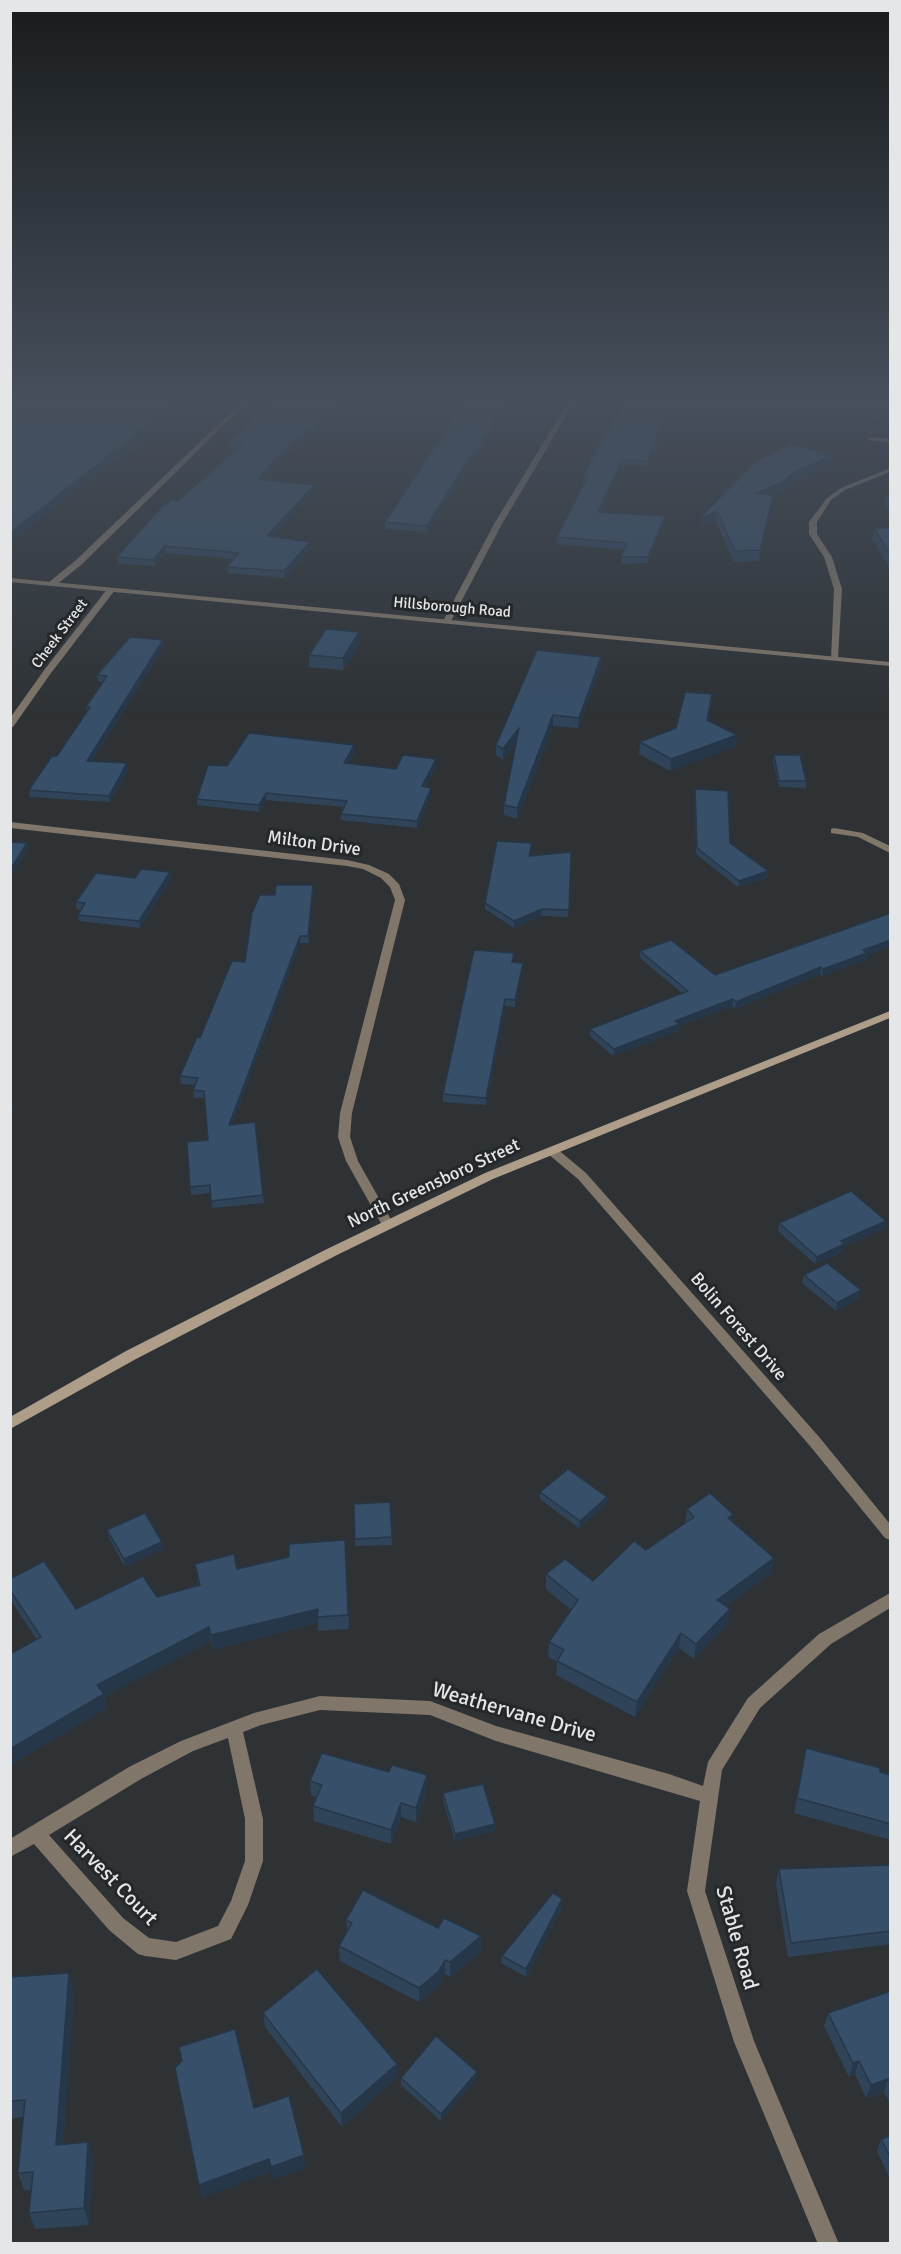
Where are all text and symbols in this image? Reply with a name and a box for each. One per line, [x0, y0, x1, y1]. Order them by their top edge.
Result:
street label: Hillsborough Road [393, 594, 511, 622]
street label: Cheek Street [28, 596, 92, 672]
street label: Milton Drive [266, 827, 362, 861]
street label: North Greensboro Street [344, 1135, 524, 1233]
street label: Bolin Forest Drive [685, 1269, 791, 1385]
street label: Weathervane Drive [429, 1678, 599, 1748]
street label: Harvest Court [58, 1824, 162, 1932]
street label: Stable Road [709, 1883, 763, 1993]

